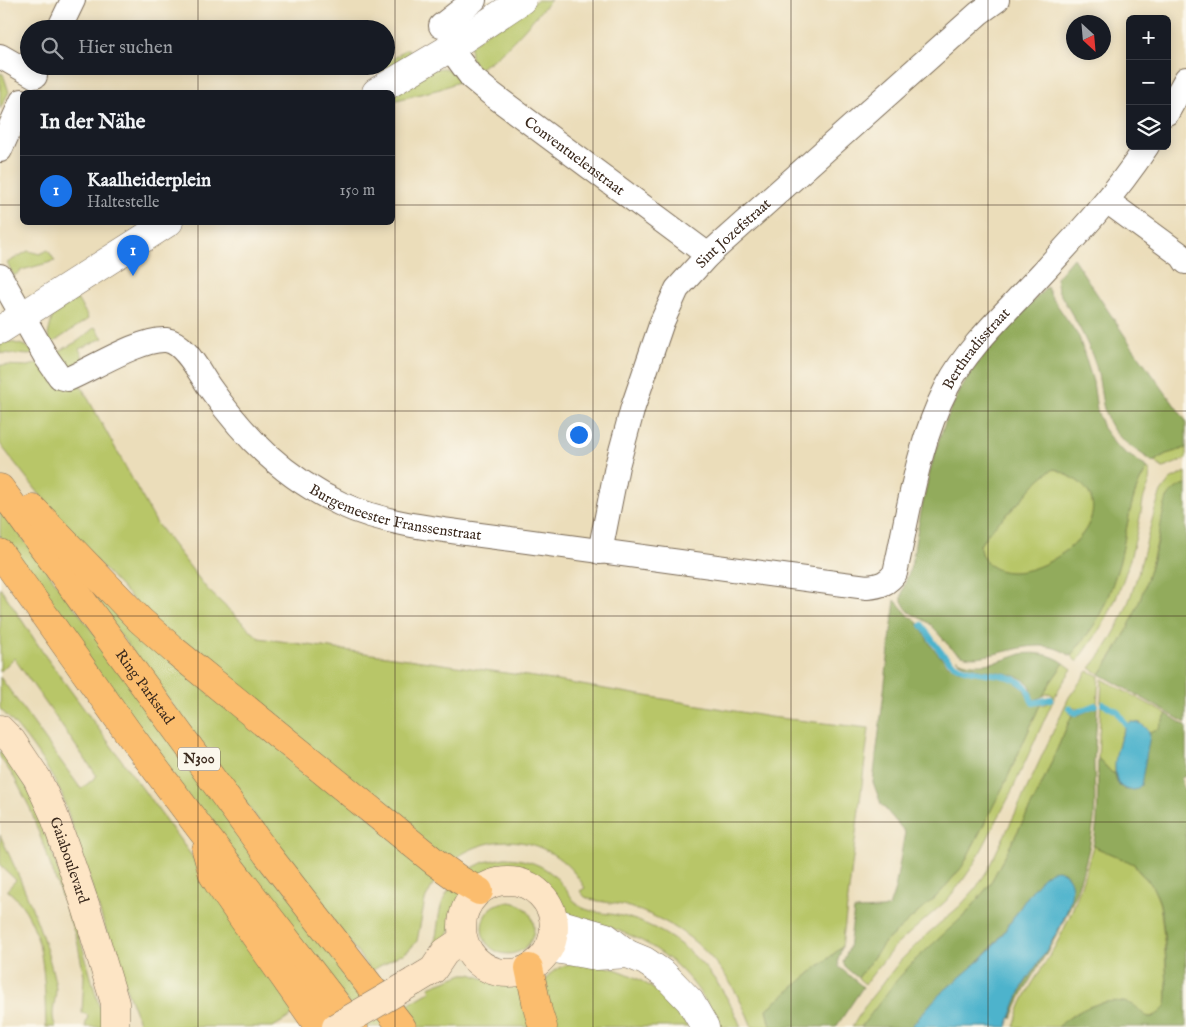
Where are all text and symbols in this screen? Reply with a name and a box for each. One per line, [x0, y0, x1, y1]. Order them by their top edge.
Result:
north arrow [1066, 15, 1111, 60]
map controls [1126, 15, 1171, 150]
button: + [1126, 15, 1171, 60]
search box [20, 20, 395, 75]
icon: search [38, 34, 66, 62]
text: Hier suchen [78, 36, 173, 60]
button: − [1126, 60, 1171, 105]
button: layers [1126, 105, 1171, 150]
text: In der Nähe [40, 109, 146, 136]
street label: Conventuelenstraat [520, 112, 629, 199]
text: Kaalheiderplein [87, 169, 211, 193]
text: 1 [53, 181, 59, 201]
text: 150 m [340, 181, 375, 201]
text: Haltestelle [87, 193, 159, 213]
street label: Sint Jozefstraat [691, 194, 775, 272]
pin: 1 [117, 235, 149, 276]
street label: Berthradisstraat [938, 304, 1014, 393]
your location [566, 422, 592, 448]
street label: Burgemeester Franssenstraat [306, 480, 483, 544]
street label: Ring Parkstad [111, 645, 179, 729]
road number: N300 [178, 748, 220, 771]
street label: Gaiaboulevard [46, 814, 94, 907]

